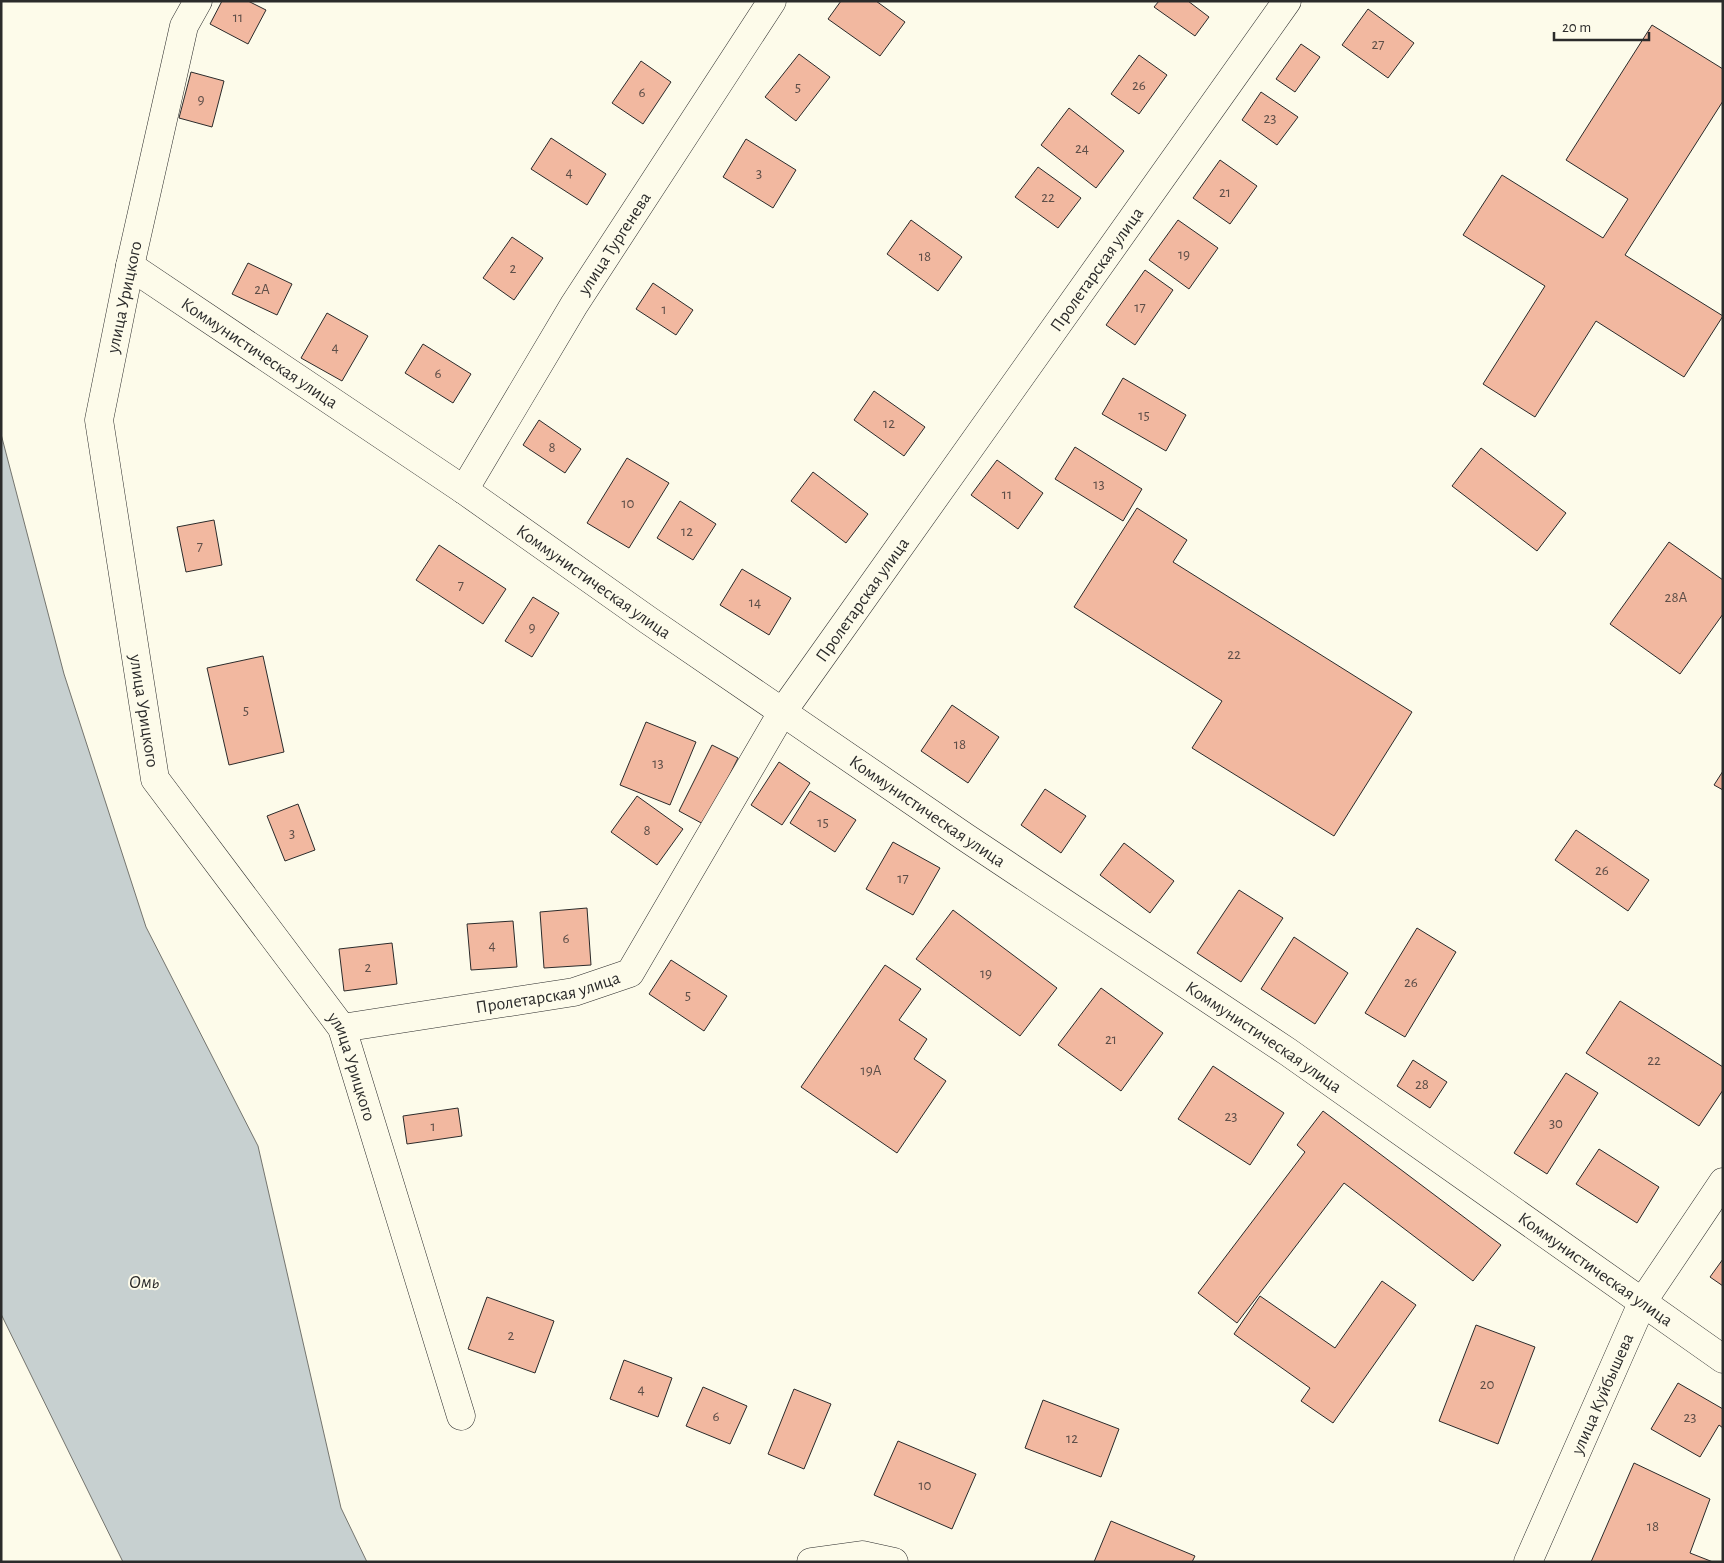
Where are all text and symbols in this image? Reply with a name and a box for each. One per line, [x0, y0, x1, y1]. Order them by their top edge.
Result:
house number: 11 [233, 10, 243, 25]
scale bar [1554, 10, 1649, 42]
text: 20 m [1562, 20, 1591, 35]
house number: 27 [1371, 37, 1385, 52]
house number: 26 [1132, 78, 1146, 93]
house number: 5 [795, 80, 801, 95]
house number: 6 [638, 85, 646, 100]
house number: 9 [197, 92, 205, 107]
house number: 23 [1263, 111, 1277, 126]
house number: 24 [1075, 141, 1089, 156]
house number: 4 [565, 165, 573, 180]
house number: 3 [756, 166, 762, 181]
house number: 21 [1219, 185, 1231, 200]
street label: улица Тургенева [575, 189, 655, 299]
house number: 22 [1041, 190, 1055, 205]
street label: Пролетарская улица [1047, 204, 1147, 335]
street label: улица Урицкого [104, 240, 146, 356]
house number: 19 [1178, 247, 1190, 262]
house number: 18 [919, 249, 931, 264]
house number: 2 [510, 261, 517, 276]
house number: 2А [254, 282, 270, 297]
street label: Коммунистическая улица [177, 295, 341, 413]
house number: 17 [1134, 300, 1146, 315]
house number: 1 [661, 302, 667, 317]
house number: 4 [331, 340, 339, 355]
house number: 6 [434, 366, 442, 381]
house number: 15 [1138, 408, 1150, 423]
house number: 12 [883, 416, 895, 431]
house number: 8 [548, 440, 556, 455]
house number: 13 [1093, 477, 1105, 492]
house number: 11 [1002, 487, 1012, 502]
house number: 10 [621, 496, 635, 511]
street label: Коммунистическая улица [513, 522, 674, 643]
house number: 12 [681, 524, 693, 539]
street label: Пролетарская улица [813, 535, 913, 665]
house number: 7 [197, 539, 203, 554]
house number: 7 [458, 578, 464, 593]
house number: 28А [1665, 590, 1688, 605]
house number: 14 [749, 595, 761, 610]
house number: 9 [528, 620, 536, 635]
house number: 22 [1227, 647, 1241, 662]
street label: улица Урицкого [126, 652, 161, 769]
house number: 5 [243, 703, 249, 718]
house number: 18 [954, 737, 966, 752]
street label: Коммунистическая улица [846, 753, 1008, 871]
house number: 13 [652, 756, 664, 771]
house number: 15 [817, 815, 829, 830]
house number: 8 [643, 823, 651, 838]
house number: 3 [289, 826, 295, 841]
house number: 26 [1595, 863, 1609, 878]
house number: 17 [897, 871, 909, 886]
house number: 6 [562, 931, 570, 946]
house number: 4 [488, 938, 496, 953]
house number: 2 [365, 960, 372, 975]
house number: 19 [980, 966, 992, 981]
street label: Пролетарская улица [474, 969, 623, 1017]
house number: 26 [1404, 975, 1418, 990]
street label: Коммунистическая улица [1182, 978, 1345, 1097]
house number: 5 [685, 988, 691, 1003]
street label: улица Урицкого [323, 1008, 378, 1123]
house number: 21 [1105, 1032, 1117, 1047]
house number: 22 [1647, 1053, 1661, 1068]
house number: 19А [860, 1063, 882, 1078]
house number: 28 [1415, 1077, 1429, 1092]
house number: 23 [1224, 1109, 1238, 1124]
house number: 30 [1549, 1116, 1563, 1131]
house number: 1 [430, 1119, 436, 1134]
street label: Коммунистическая улица [1514, 1209, 1675, 1330]
water label: Омь [129, 1273, 160, 1292]
house number: 2 [508, 1328, 515, 1343]
street label: улица Куйбышева [1568, 1331, 1638, 1458]
house number: 20 [1480, 1377, 1494, 1392]
house number: 4 [637, 1382, 645, 1397]
house number: 6 [712, 1409, 720, 1424]
house number: 23 [1683, 1410, 1697, 1425]
house number: 12 [1066, 1431, 1078, 1446]
house number: 10 [918, 1478, 932, 1493]
house number: 18 [1647, 1519, 1659, 1534]

